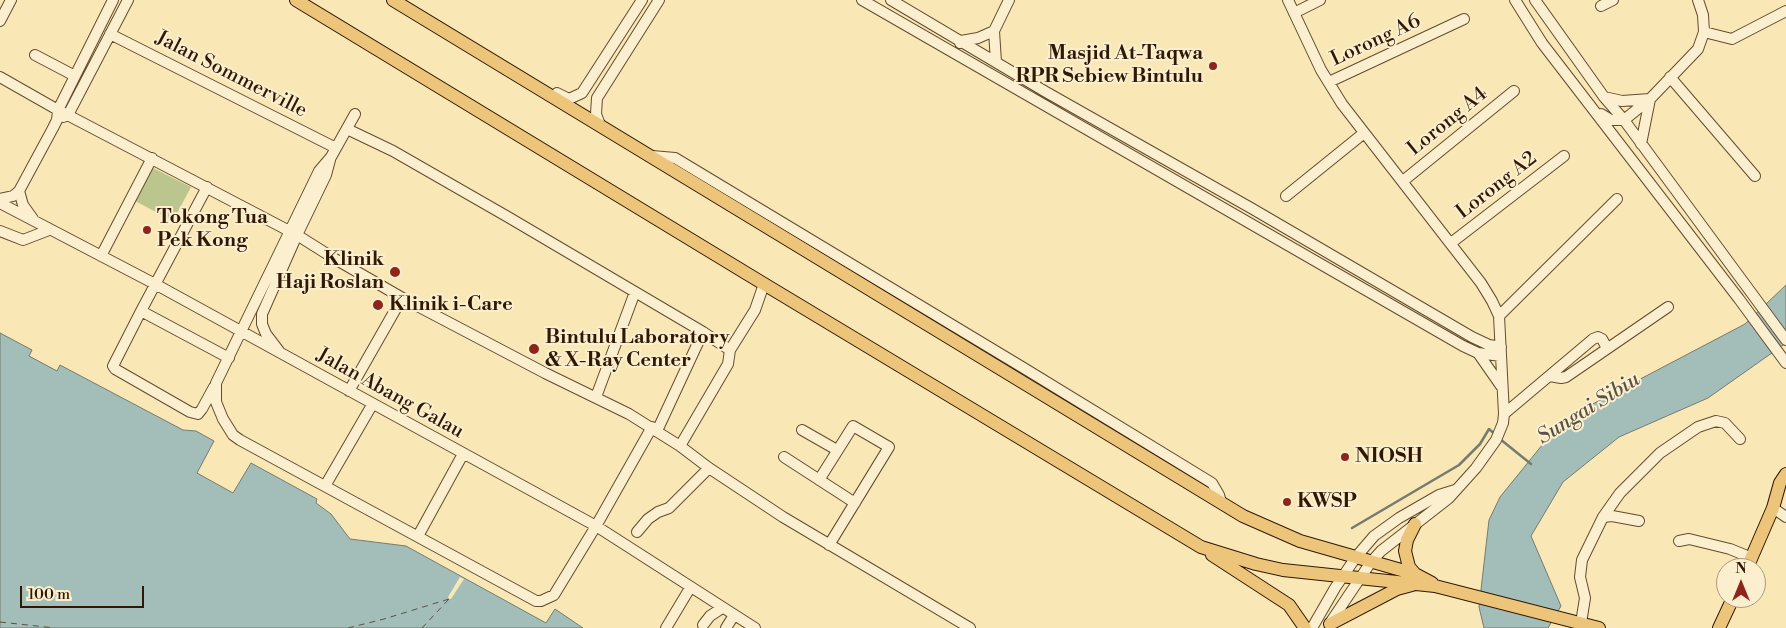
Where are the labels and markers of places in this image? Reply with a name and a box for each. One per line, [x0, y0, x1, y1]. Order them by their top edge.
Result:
place label: Masjid At-Taqwa RPR Sebiew Bintulu [1016, 42, 1203, 89]
marker: Masjid At-Taqwa RPR Sebiew Bintulu [1207, 60, 1219, 72]
place label: Tokong Tua Pek Kong [157, 206, 268, 253]
marker: Tokong Tua Pek Kong [141, 224, 153, 236]
place label: Klinik Haji Roslan [276, 248, 384, 295]
marker: Klinik Haji Roslan [388, 265, 402, 279]
place label: Klinik i-Care [389, 293, 513, 317]
marker: Klinik i-Care [371, 298, 385, 312]
place label: Bintulu Laboratory & X-Ray Center [545, 326, 729, 373]
marker: Bintulu Laboratory & X-Ray Center [527, 342, 541, 356]
place label: NIOSH [1355, 445, 1423, 469]
marker: NIOSH [1339, 451, 1351, 463]
place label: KWSP [1297, 490, 1356, 514]
marker: KWSP [1281, 496, 1293, 508]

